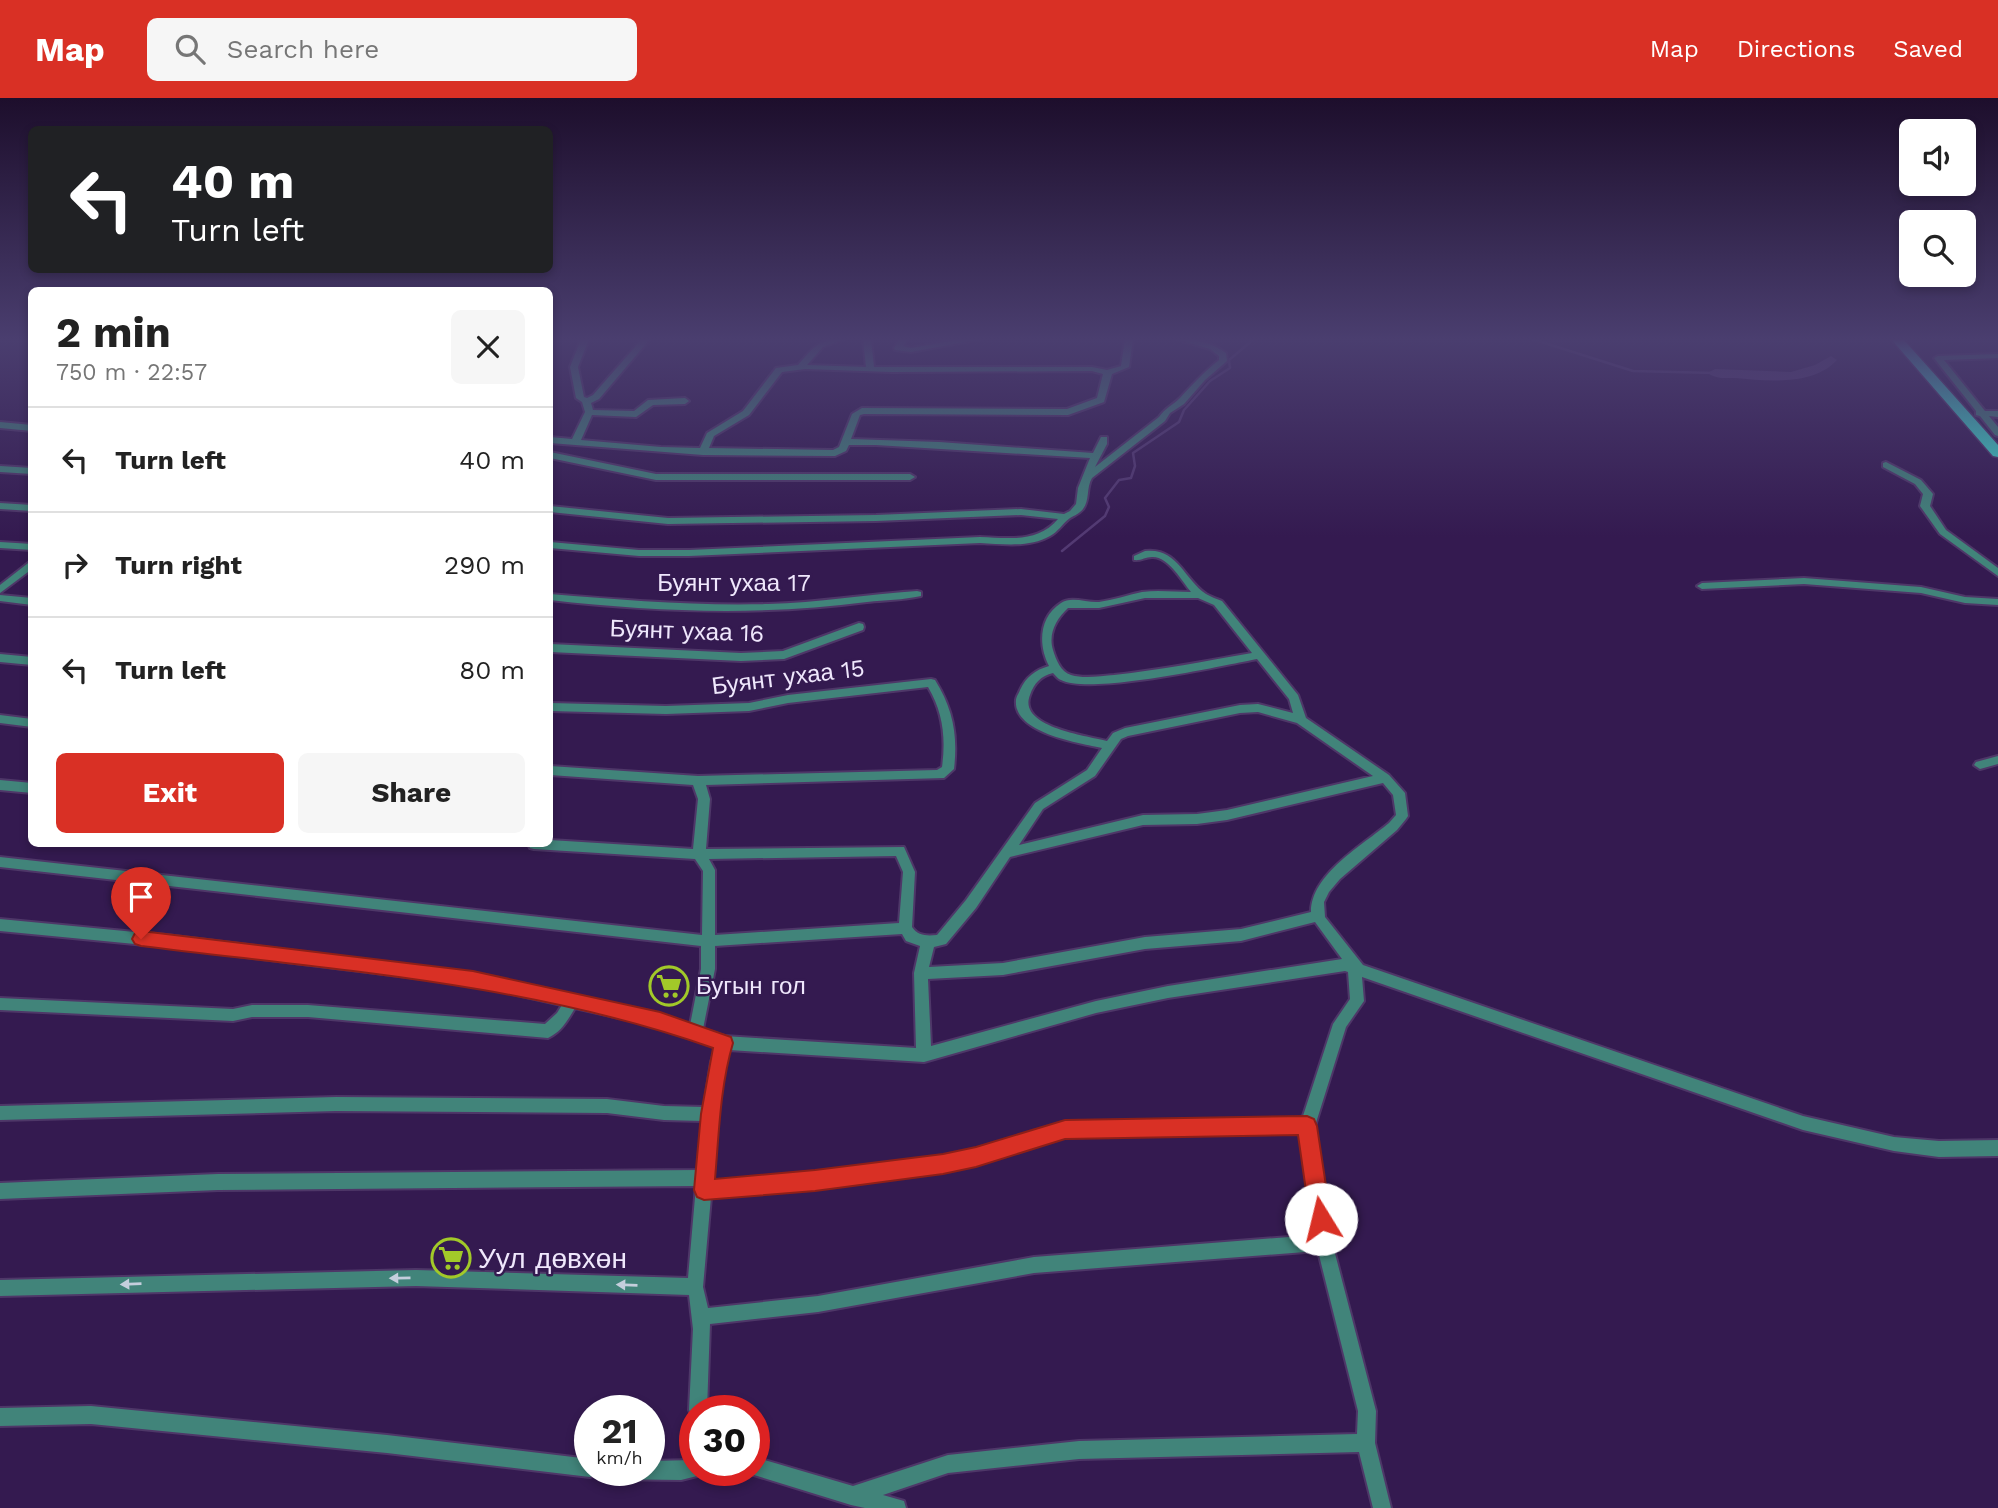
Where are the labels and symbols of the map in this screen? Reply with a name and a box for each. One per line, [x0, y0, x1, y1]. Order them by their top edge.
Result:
street label: Буянт ухаа 17 [657, 569, 811, 597]
street label: Буянт ухаа 16 [609, 614, 765, 648]
street label: Буянт ухаа 15 [710, 654, 866, 700]
pin [111, 867, 171, 939]
supermarket icon: Бугын гол [648, 965, 690, 1007]
place label: Бугын гол [696, 972, 806, 1000]
position arrow [1284, 1182, 1358, 1256]
supermarket icon: Уул дөвхөн [430, 1237, 472, 1279]
place label: Уул дөвхөн [478, 1242, 627, 1275]
one-way arrow [388, 1272, 410, 1284]
one-way arrow [119, 1279, 141, 1290]
one-way arrow [616, 1279, 638, 1290]
speed limit sign: 30 [679, 1395, 770, 1486]

